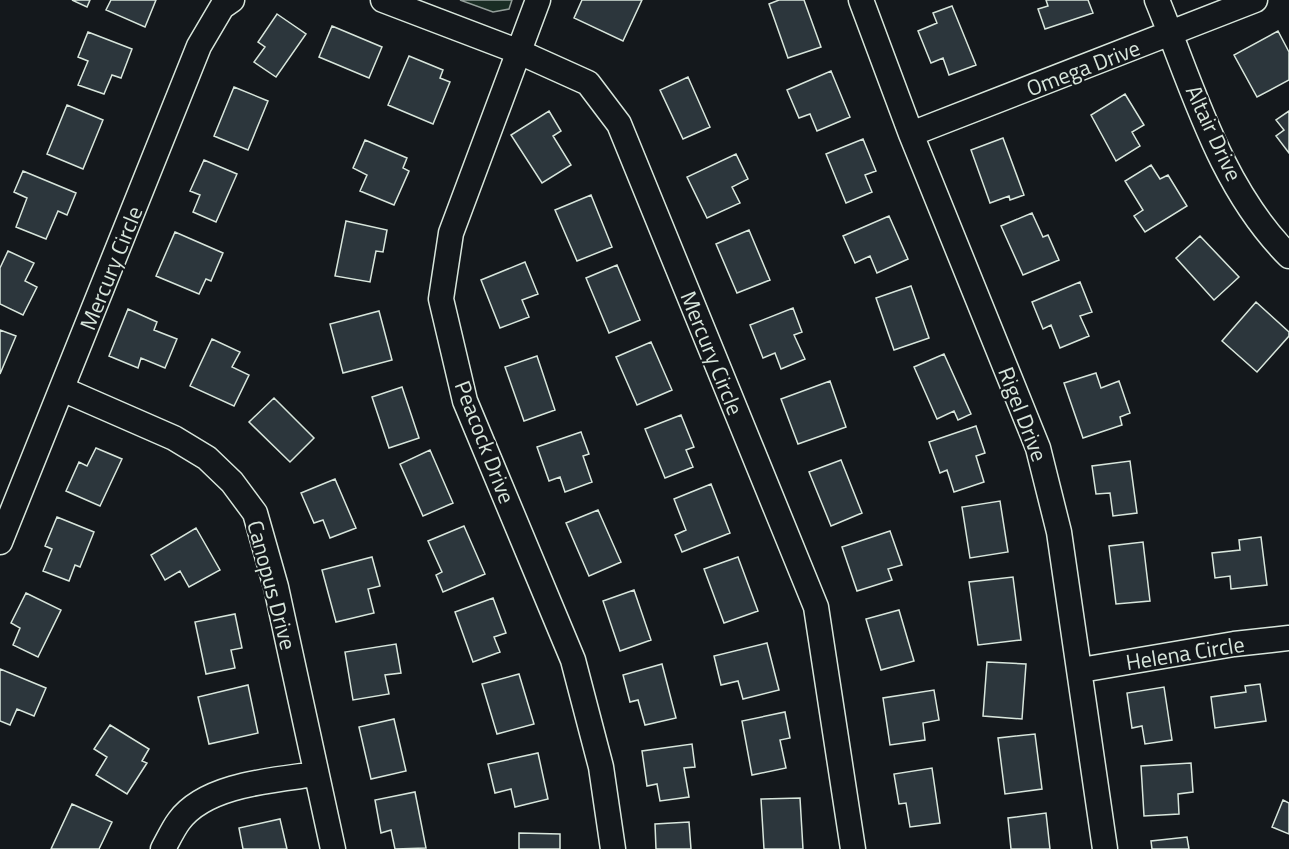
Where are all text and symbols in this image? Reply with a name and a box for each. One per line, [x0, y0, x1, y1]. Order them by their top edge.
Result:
street label: Omega Drive [1021, 31, 1145, 105]
street label: Altair Drive [1177, 79, 1251, 187]
street label: Mercury Circle [71, 201, 151, 335]
street label: Mercury Circle [672, 286, 752, 420]
street label: Rigel Drive [989, 362, 1057, 466]
street label: Peacock Drive [446, 376, 524, 508]
street label: Canopus Drive [238, 516, 306, 654]
street label: Helena Circle [1123, 627, 1247, 679]

